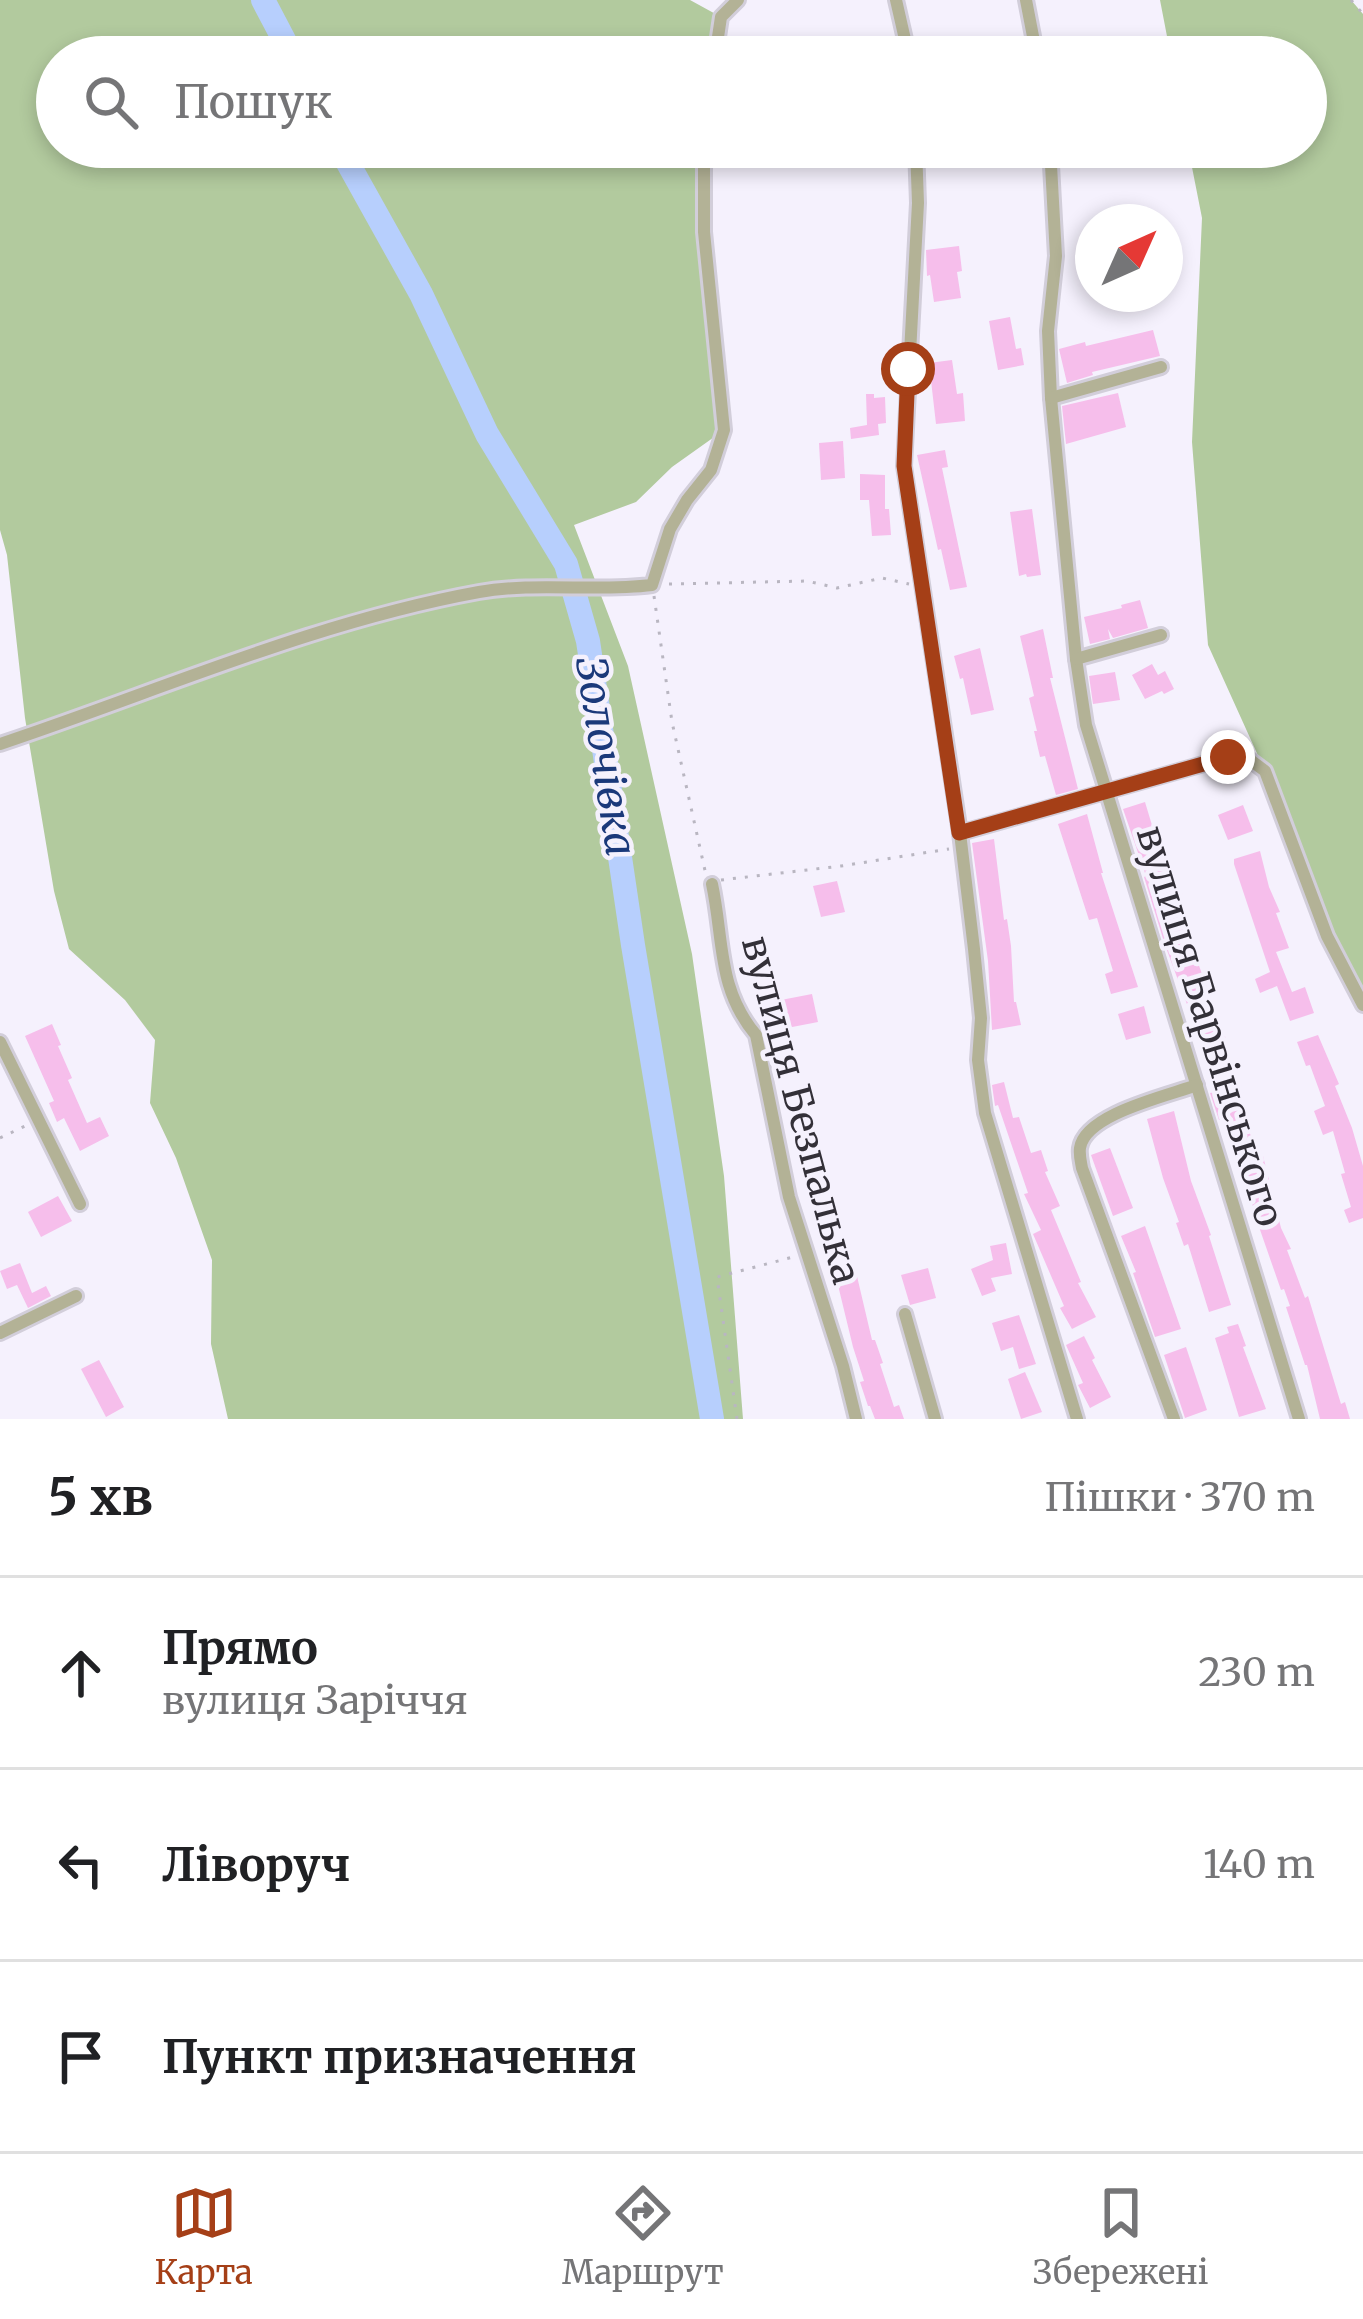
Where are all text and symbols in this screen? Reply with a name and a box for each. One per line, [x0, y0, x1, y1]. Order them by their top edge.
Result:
search box [36, 36, 1327, 168]
icon: search [78, 69, 144, 135]
text: Пошук [174, 74, 332, 130]
north arrow [1075, 204, 1183, 312]
route start [881, 342, 935, 396]
water label: Золочівка [565, 652, 647, 860]
route end [1201, 730, 1255, 784]
street label: вулиця Барвінського [1126, 820, 1294, 1232]
street label: вулиця Безпалька [731, 931, 871, 1289]
text: 5 хв [48, 1465, 153, 1529]
text: Пішки · 370 m [1045, 1473, 1315, 1522]
text: Прямо [162, 1620, 318, 1676]
icon: ahead [48, 1640, 114, 1706]
text: 230 m [1198, 1648, 1315, 1697]
text: вулиця Заріччя [162, 1676, 468, 1725]
icon: left [48, 1832, 114, 1898]
text: Ліворуч [162, 1837, 350, 1893]
text: 140 m [1203, 1840, 1315, 1889]
icon: arrive [48, 2024, 114, 2090]
text: Пункт призначення [162, 2029, 637, 2085]
tab: Карта [155, 2180, 253, 2293]
tab: Маршрут [562, 2180, 724, 2293]
tab: Збережені [1033, 2180, 1208, 2293]

